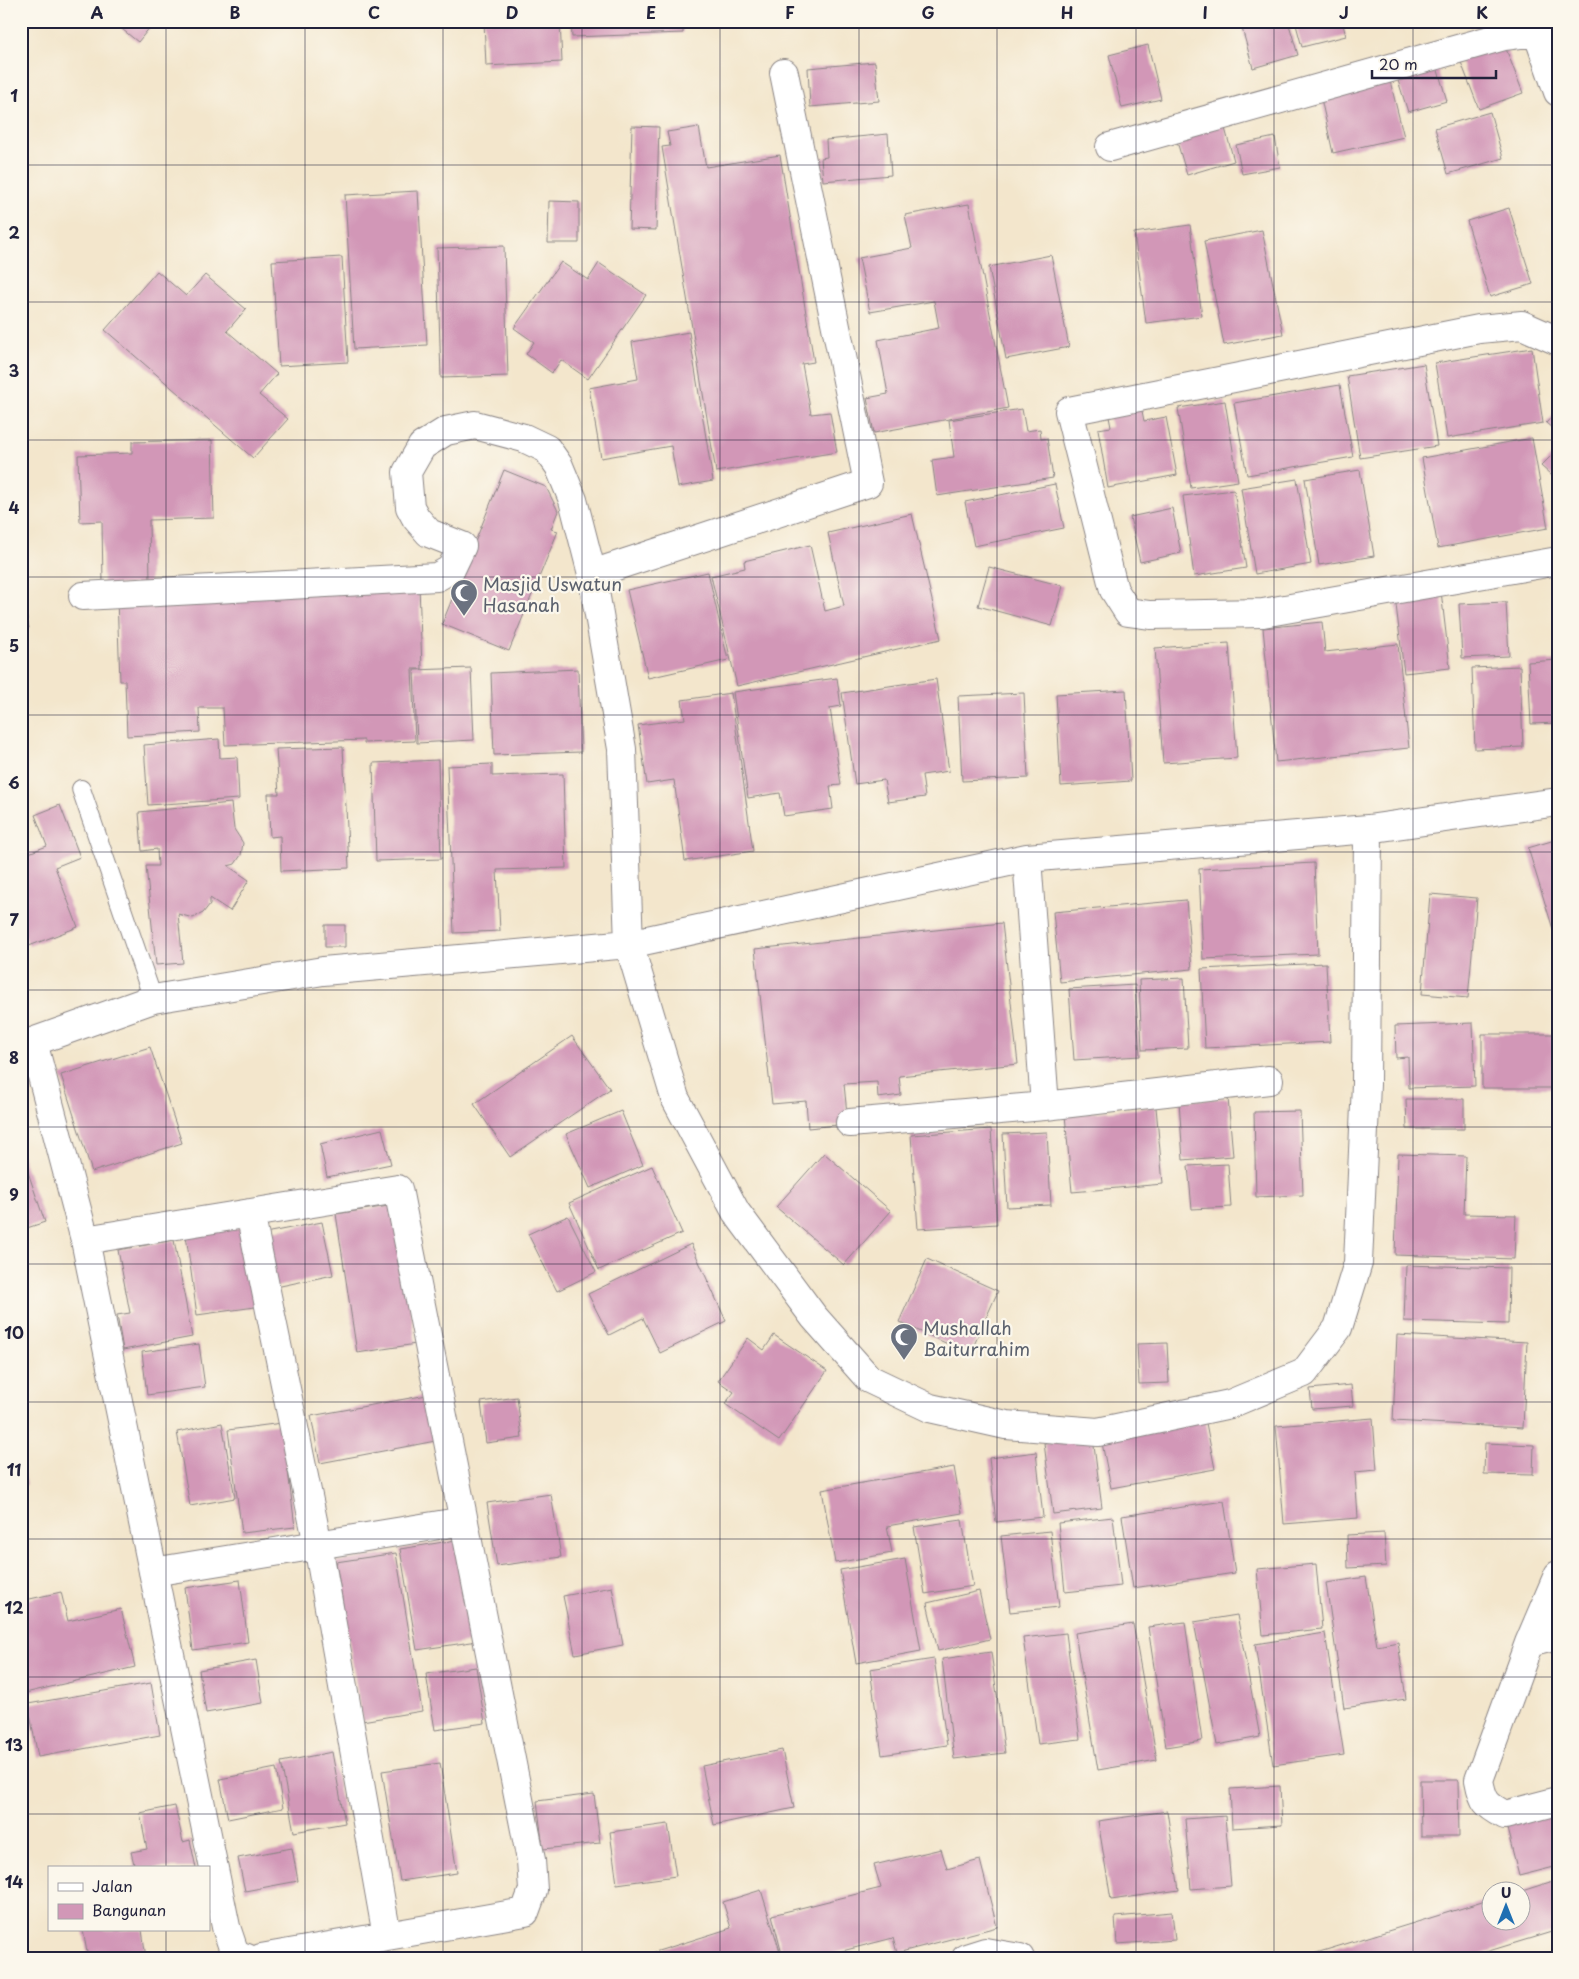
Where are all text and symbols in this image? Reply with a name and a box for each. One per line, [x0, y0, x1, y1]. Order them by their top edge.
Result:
text: A [91, 0, 104, 24]
text: B [230, 0, 241, 24]
text: C [368, 0, 380, 24]
text: D [506, 0, 518, 24]
text: E [646, 0, 656, 24]
text: F [785, 0, 795, 24]
text: G [921, 0, 935, 24]
text: H [1061, 0, 1073, 24]
text: I [1202, 0, 1208, 24]
text: J [1339, 0, 1349, 24]
text: K [1476, 0, 1488, 24]
scale bar [1372, 48, 1495, 80]
text: 20 m [1379, 52, 1418, 75]
text: 1 [10, 83, 18, 107]
text: 2 [8, 220, 20, 244]
text: 3 [9, 358, 19, 382]
text: 4 [9, 495, 20, 519]
place label: Masjid Uswatun Hasanah [483, 570, 622, 618]
mosque icon: Masjid Uswatun Hasanah [449, 578, 479, 617]
text: 5 [9, 633, 19, 657]
text: 6 [8, 770, 20, 794]
text: 7 [9, 907, 19, 931]
text: 8 [9, 1045, 19, 1069]
text: 9 [9, 1182, 19, 1206]
place label: Mushallah Baiturrahim [923, 1314, 1030, 1362]
text: 10 [4, 1320, 24, 1344]
mosque icon: Mushallah Baiturrahim [889, 1322, 919, 1361]
text: 11 [7, 1457, 21, 1481]
text: 12 [5, 1595, 23, 1619]
text: 13 [5, 1732, 23, 1756]
legend [48, 1866, 210, 1932]
text: 14 [5, 1869, 23, 1893]
text: Jalan [92, 1874, 133, 1897]
north arrow [1482, 1882, 1532, 1932]
text: U [1501, 1882, 1511, 1903]
text: Bangunan [92, 1898, 166, 1921]

